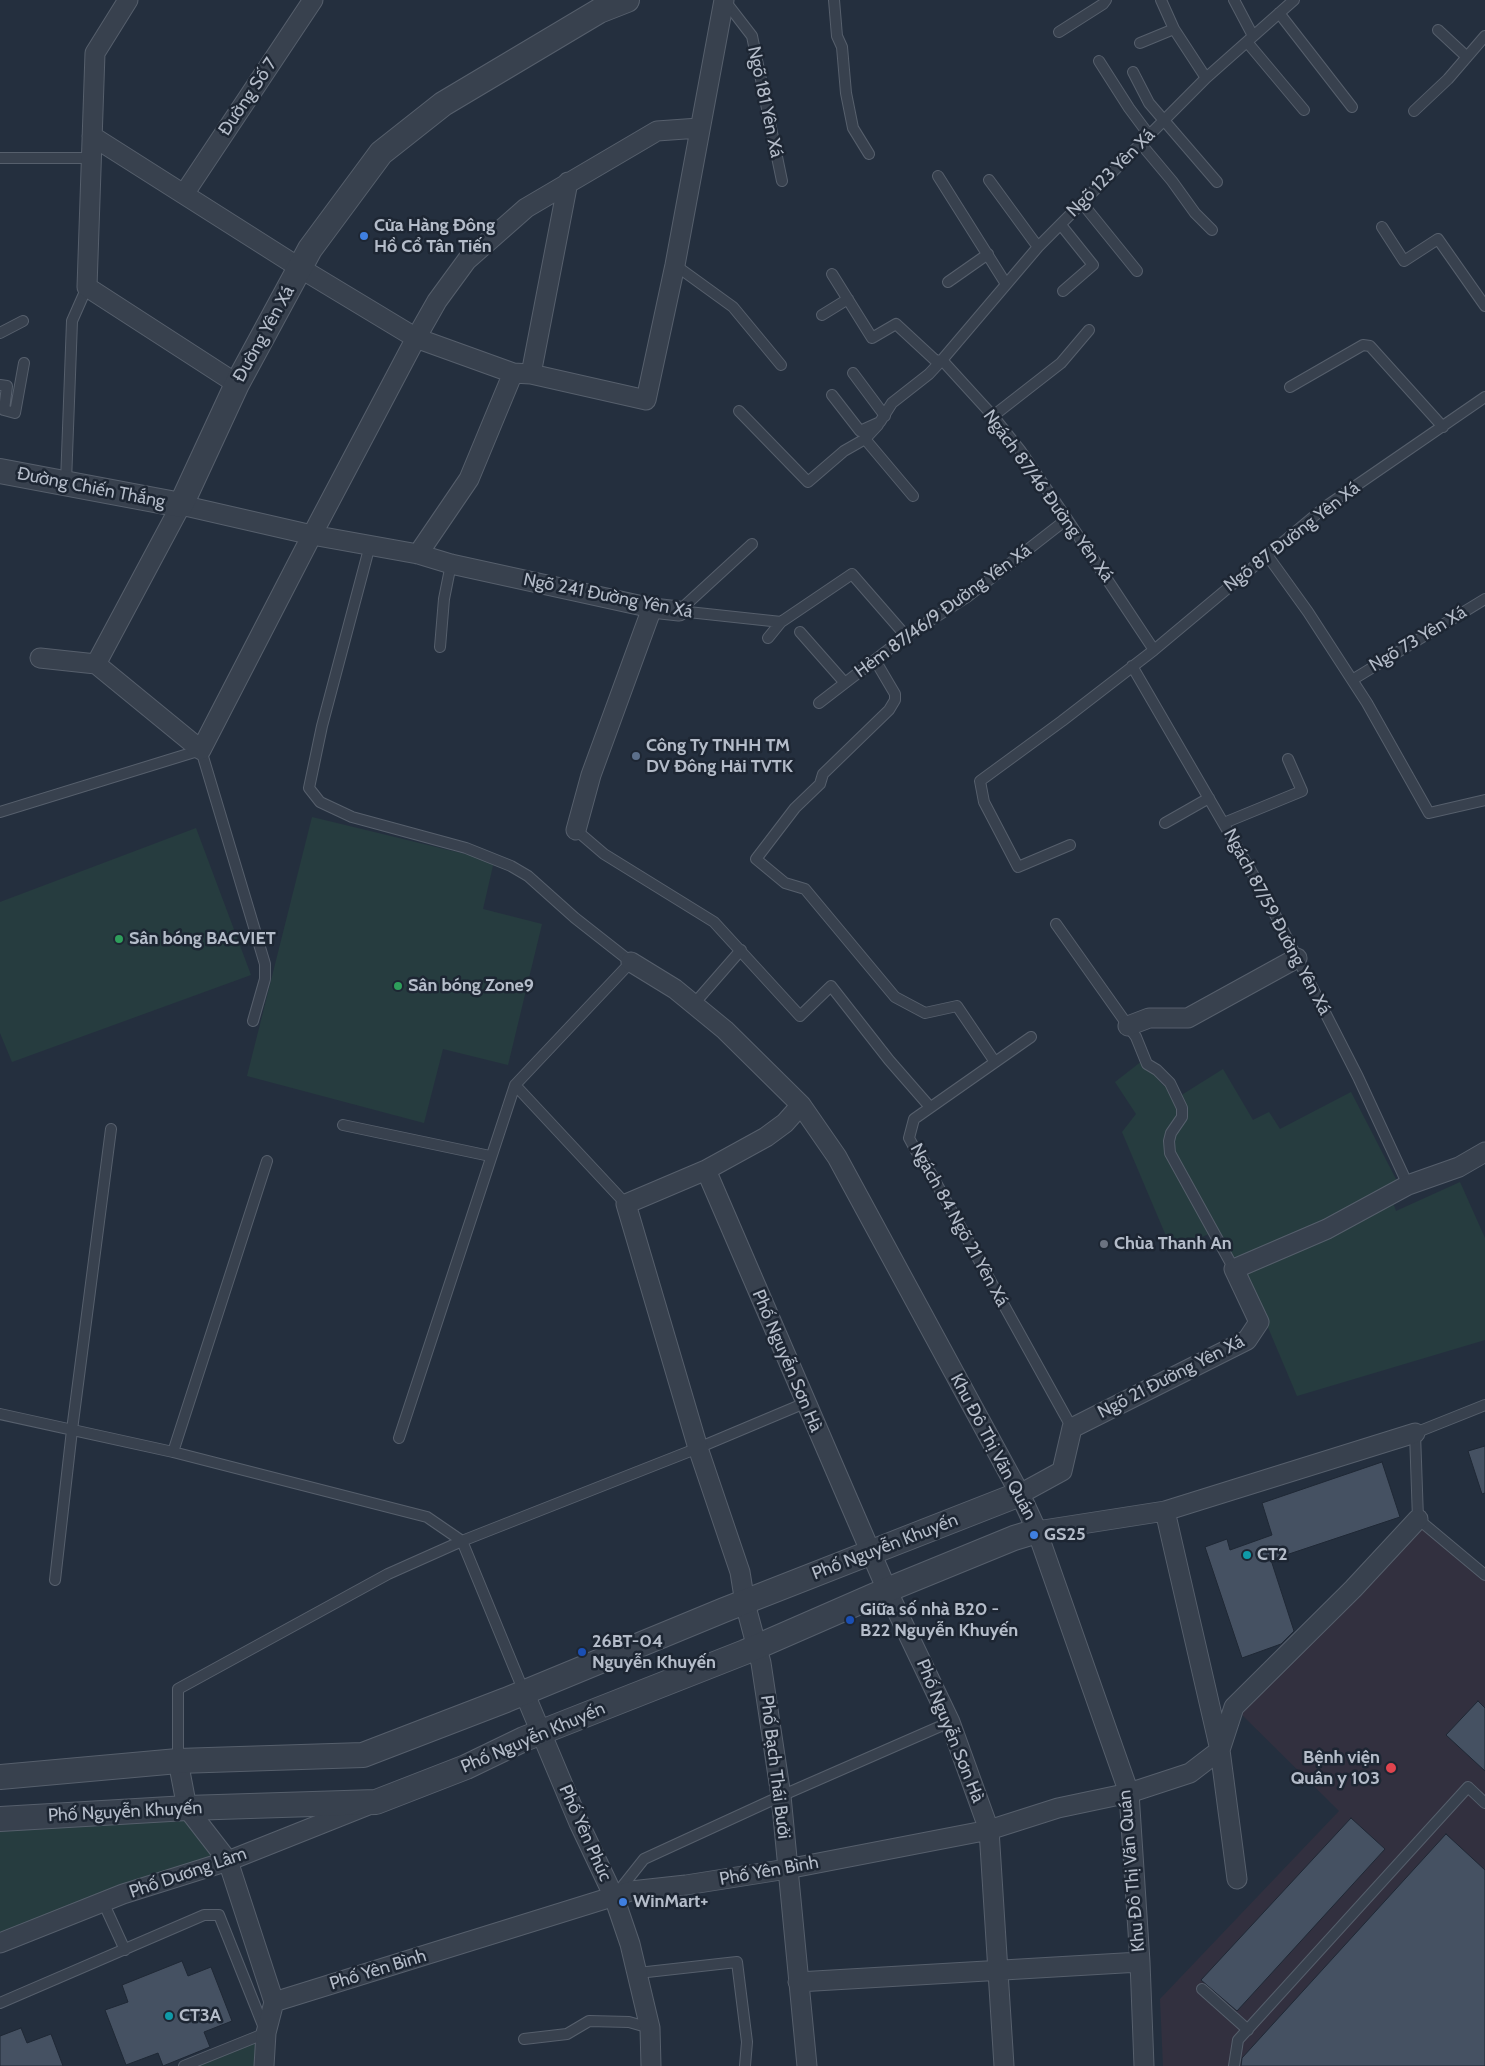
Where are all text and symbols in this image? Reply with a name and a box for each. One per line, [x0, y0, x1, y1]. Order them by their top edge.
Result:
street label: Ngõ 181 Yên Xá [743, 44, 787, 160]
street label: Đường Số 7 [214, 54, 282, 140]
street label: Ngõ 123 Yên Xá [1062, 124, 1160, 222]
place label: Cửa Hàng Đông Hồ Cổ Tân Tiến [374, 215, 495, 258]
marker: Cửa Hàng Đông Hồ Cổ Tân Tiến [358, 230, 370, 242]
street label: Đường Yên Xá [229, 282, 299, 386]
street label: Ngách 87/46 Đường Yên Xá [978, 406, 1118, 586]
street label: Đường Chiến Thắng [15, 463, 167, 513]
street label: Ngõ 87 Đường Yên Xá [1220, 477, 1364, 597]
street label: Hẻm 87/46/9 Đường Yên Xá [850, 540, 1036, 682]
street label: Ngõ 241 Đường Yên Xá [522, 569, 694, 623]
street label: Ngõ 73 Yên Xá [1366, 602, 1470, 676]
place label: Công Ty TNHH TM DV Đông Hải TVTK [646, 735, 793, 778]
marker: Công Ty TNHH TM DV Đông Hải TVTK [630, 750, 642, 762]
street label: Ngách 87/59 Đường Yên Xá [1219, 825, 1335, 1019]
place label: Sân bóng BACVIET [129, 928, 276, 950]
marker: Sân bóng BACVIET [113, 933, 125, 945]
place label: Sân bóng Zone9 [408, 975, 534, 997]
marker: Sân bóng Zone9 [392, 980, 404, 992]
street label: Ngách 84 Ngõ 21 Yên Xá [905, 1140, 1013, 1310]
place label: Chùa Thanh An [1114, 1233, 1232, 1255]
marker: Chùa Thanh An [1098, 1238, 1110, 1250]
street label: Phố Nguyễn Sơn Hà [747, 1287, 827, 1435]
street label: Ngõ 21 Đường Yên Xá [1094, 1331, 1248, 1423]
street label: Khu Đô Thị Văn Quán [945, 1370, 1041, 1524]
street label: Phố Nguyễn Khuyến [809, 1509, 961, 1585]
place label: GS25 [1044, 1524, 1086, 1546]
marker: GS25 [1028, 1529, 1040, 1541]
place label: CT2 [1257, 1544, 1287, 1566]
marker: CT2 [1241, 1549, 1253, 1561]
place label: Giữa số nhà B20 - B22 Nguyễn Khuyến [860, 1599, 1018, 1642]
marker: Giữa số nhà B20 - B22 Nguyễn Khuyến [844, 1614, 856, 1626]
place label: 26BT-04 Nguyễn Khuyến [592, 1631, 716, 1674]
marker: 26BT-04 Nguyễn Khuyến [576, 1646, 588, 1658]
street label: Phố Nguyễn Sơn Hà [911, 1656, 989, 1806]
street label: Phố Bạch Thái Bưởi [755, 1694, 795, 1840]
street label: Phố Nguyễn Khuyến [458, 1698, 608, 1778]
place label: Bệnh viện Quân y 103 [1291, 1747, 1380, 1790]
marker: Bệnh viện Quân y 103 [1384, 1761, 1398, 1775]
street label: Phố Yên Phúc [554, 1781, 616, 1885]
street label: Khu Đô Thị Văn Quán [1114, 1789, 1150, 1953]
street label: Phố Nguyễn Khuyến [47, 1797, 203, 1827]
street label: Phố Dương Lâm [126, 1843, 250, 1903]
street label: Phố Yên Bình [718, 1852, 820, 1890]
place label: WinMart+ [633, 1891, 708, 1913]
marker: WinMart+ [617, 1896, 629, 1908]
street label: Phố Yên Bình [327, 1945, 429, 1995]
place label: CT3A [179, 2005, 221, 2027]
marker: CT3A [163, 2010, 175, 2022]

